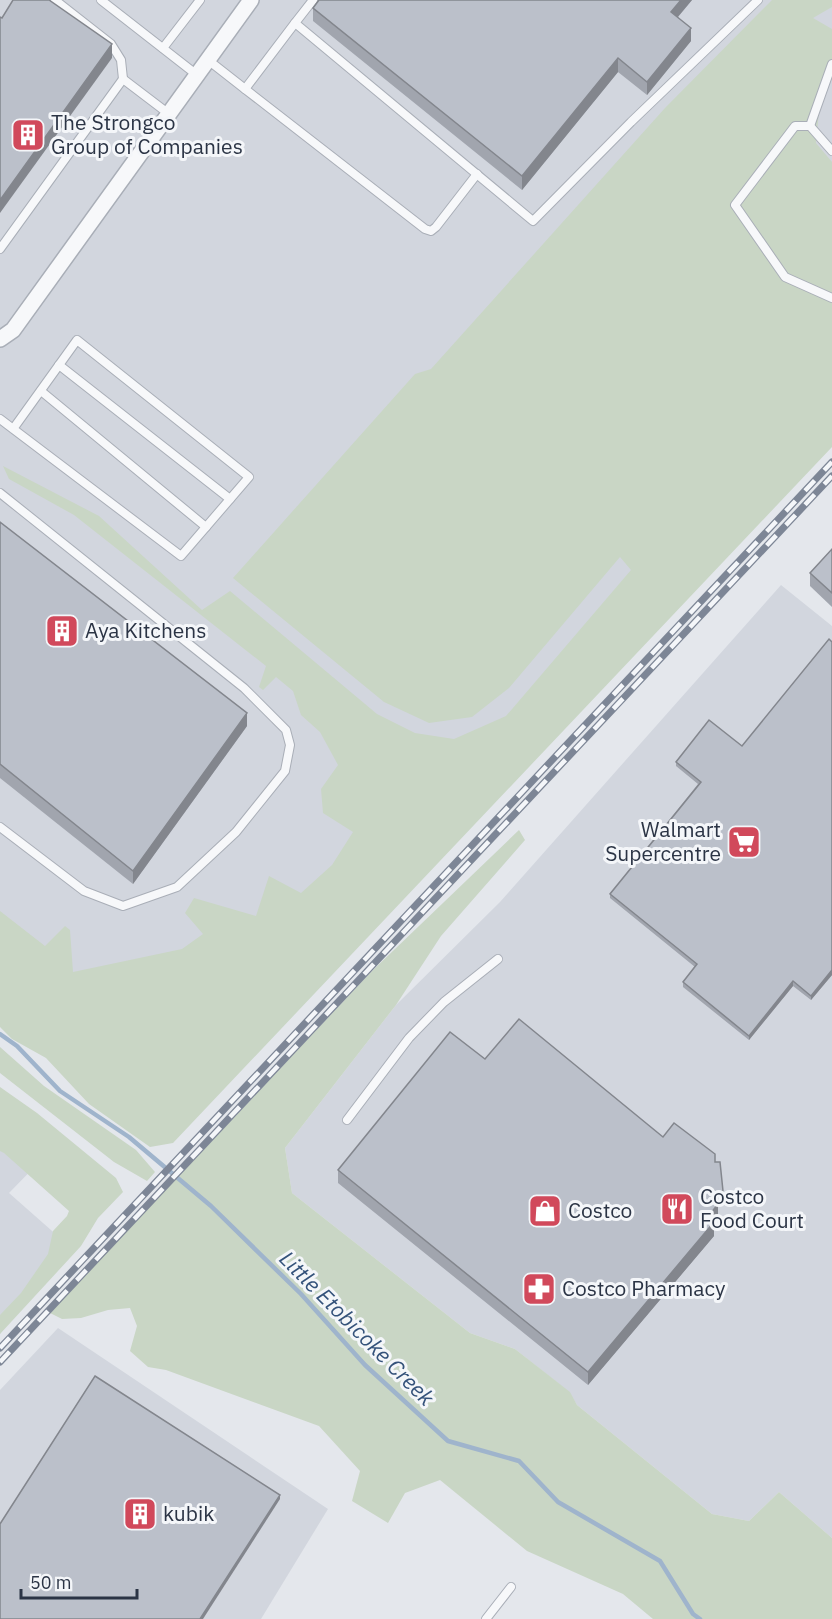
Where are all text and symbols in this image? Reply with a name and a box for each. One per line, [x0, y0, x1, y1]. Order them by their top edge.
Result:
place label: The Strongco Group of Companies [51, 108, 243, 160]
building icon: The Strongco Group of Companies [10, 117, 46, 153]
building icon: Aya Kitchens [44, 613, 80, 649]
place label: Aya Kitchens [85, 616, 207, 644]
place label: Walmart Supercentre [605, 815, 721, 867]
supermarket icon: Walmart Supercentre [726, 824, 762, 860]
place label: Costco Food Court [700, 1182, 804, 1234]
restaurant icon: Costco Food Court [659, 1191, 695, 1227]
shop icon: Costco [527, 1193, 563, 1229]
place label: Costco [568, 1196, 632, 1224]
water label: Little Etobicoke Creek [274, 1244, 441, 1412]
pharmacy icon: Costco Pharmacy [521, 1271, 557, 1307]
place label: Costco Pharmacy [562, 1274, 726, 1302]
building icon: kubik [122, 1496, 158, 1532]
place label: kubik [163, 1499, 214, 1527]
scale bar [21, 1562, 136, 1600]
text: 50 m [30, 1571, 72, 1594]

